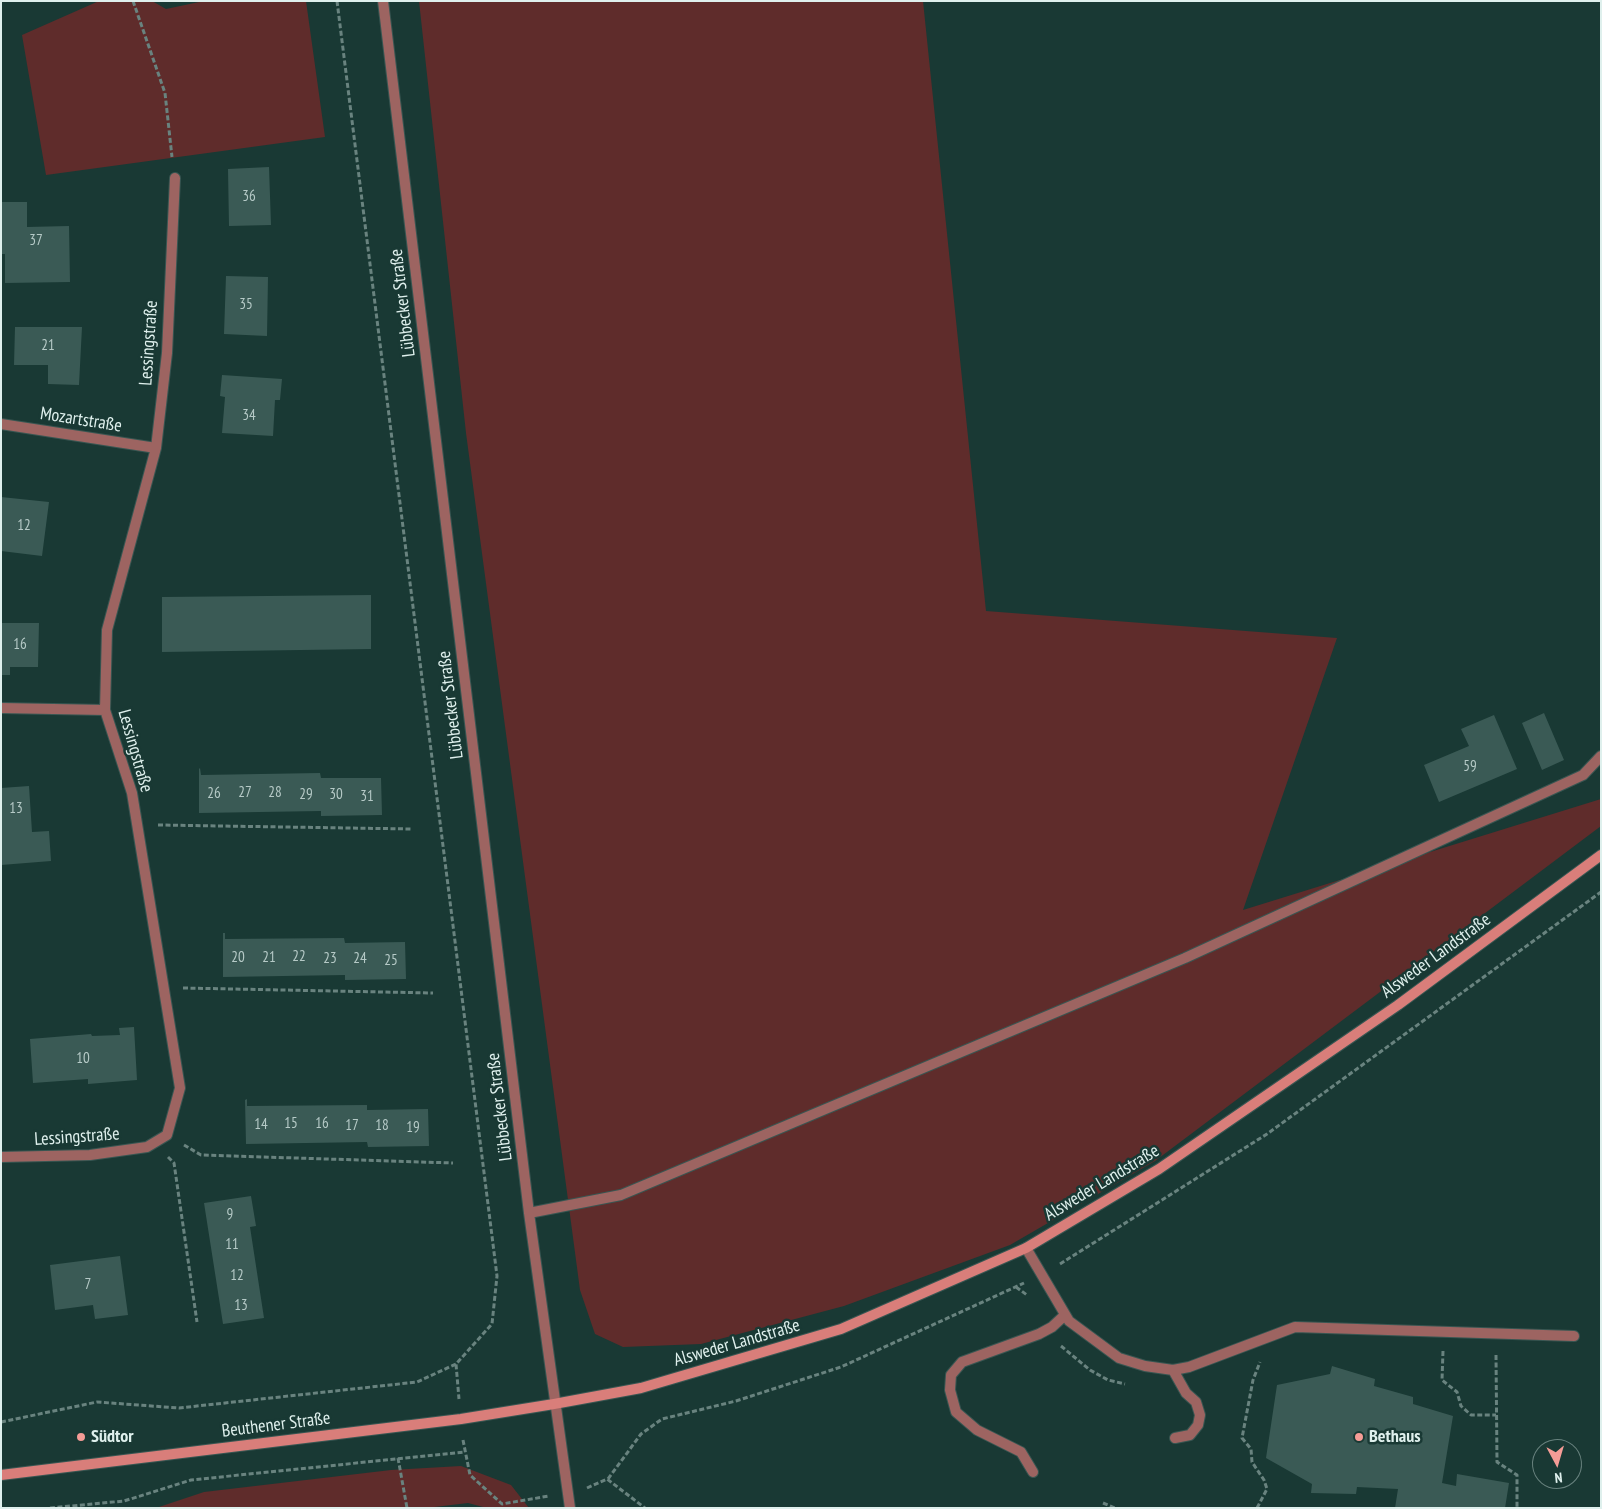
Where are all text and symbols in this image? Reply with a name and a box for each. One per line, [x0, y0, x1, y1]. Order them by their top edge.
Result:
house number: 36 [242, 188, 256, 206]
house number: 37 [29, 232, 43, 250]
street label: Lübbecker Straße [386, 248, 420, 358]
house number: 35 [239, 296, 253, 314]
street label: Lessingstraße [135, 300, 163, 386]
house number: 21 [41, 337, 55, 355]
street label: Mozartstraße [39, 403, 123, 437]
house number: 34 [242, 407, 256, 425]
house number: 12 [17, 517, 31, 535]
house number: 16 [13, 636, 27, 654]
street label: Lübbecker Straße [434, 650, 468, 760]
street label: Lessingstraße [113, 707, 157, 795]
house number: 59 [1463, 758, 1477, 776]
house number: 27 [238, 784, 252, 802]
house number: 28 [268, 784, 282, 802]
house number: 26 [207, 785, 221, 803]
house number: 29 [299, 786, 313, 804]
house number: 30 [329, 786, 343, 804]
house number: 31 [360, 788, 374, 806]
house number: 13 [9, 800, 23, 818]
street label: Alsweder Landstraße [1377, 909, 1495, 1003]
house number: 22 [292, 948, 306, 966]
house number: 20 [231, 949, 245, 967]
house number: 21 [262, 949, 276, 967]
house number: 23 [323, 950, 337, 968]
house number: 24 [353, 950, 367, 968]
house number: 25 [384, 952, 398, 970]
house number: 10 [76, 1050, 90, 1068]
street label: Lübbecker Straße [483, 1052, 517, 1162]
house number: 15 [284, 1115, 298, 1133]
house number: 16 [315, 1115, 329, 1133]
house number: 14 [254, 1116, 268, 1134]
house number: 17 [345, 1117, 359, 1135]
house number: 18 [375, 1117, 389, 1135]
house number: 19 [406, 1119, 420, 1137]
street label: Lessingstraße [34, 1123, 120, 1151]
street label: Alsweder Landstraße [1041, 1140, 1163, 1226]
house number: 9 [227, 1206, 233, 1224]
house number: 11 [225, 1236, 239, 1254]
house number: 12 [230, 1267, 244, 1285]
house number: 7 [85, 1276, 91, 1294]
house number: 13 [234, 1297, 248, 1315]
street label: Alsweder Landstraße [671, 1315, 803, 1371]
street label: Beuthener Straße [221, 1408, 331, 1442]
place label: Südtor [91, 1426, 133, 1448]
place label: Bethaus [1369, 1426, 1421, 1448]
marker: Südtor [75, 1431, 87, 1443]
marker: Bethaus [1353, 1431, 1365, 1443]
north arrow [1532, 1439, 1582, 1489]
text: N [1554, 1469, 1563, 1487]

